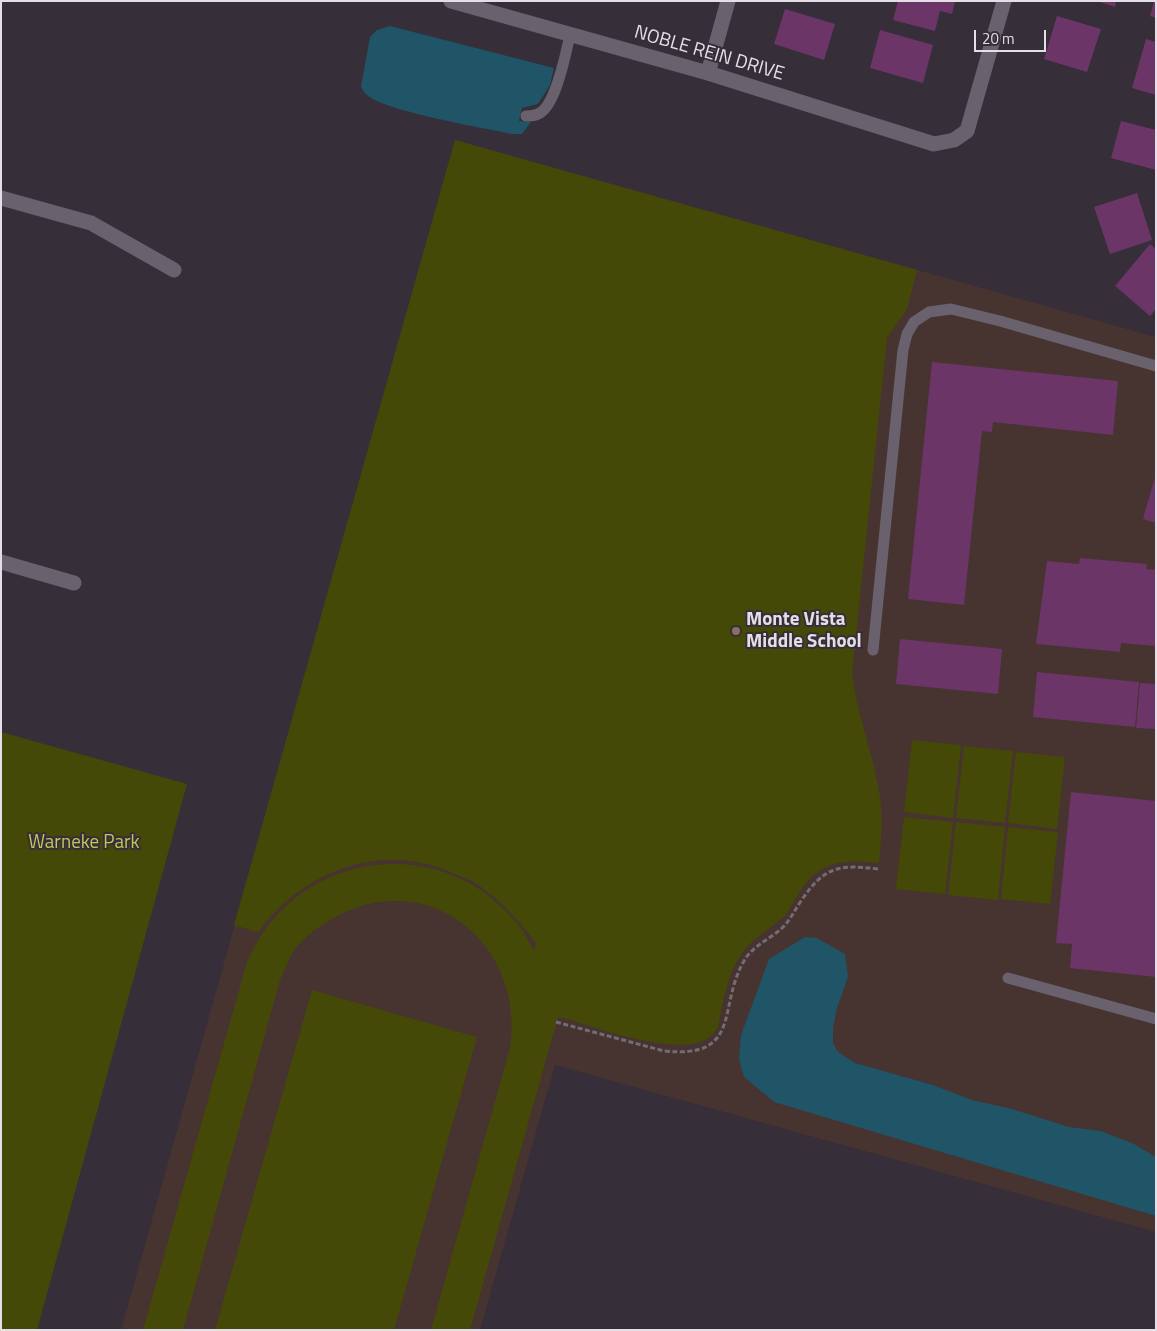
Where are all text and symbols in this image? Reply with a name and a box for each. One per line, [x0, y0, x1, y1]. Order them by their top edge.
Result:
scale bar [977, 20, 1050, 52]
street label: NOBLE REIN DRIVE [631, 22, 787, 86]
text: 20 m [982, 27, 1015, 50]
place label: Monte Vista Middle School [746, 609, 862, 653]
marker: Monte Vista Middle School [730, 625, 742, 637]
park label: Warneke Park [28, 832, 140, 854]

